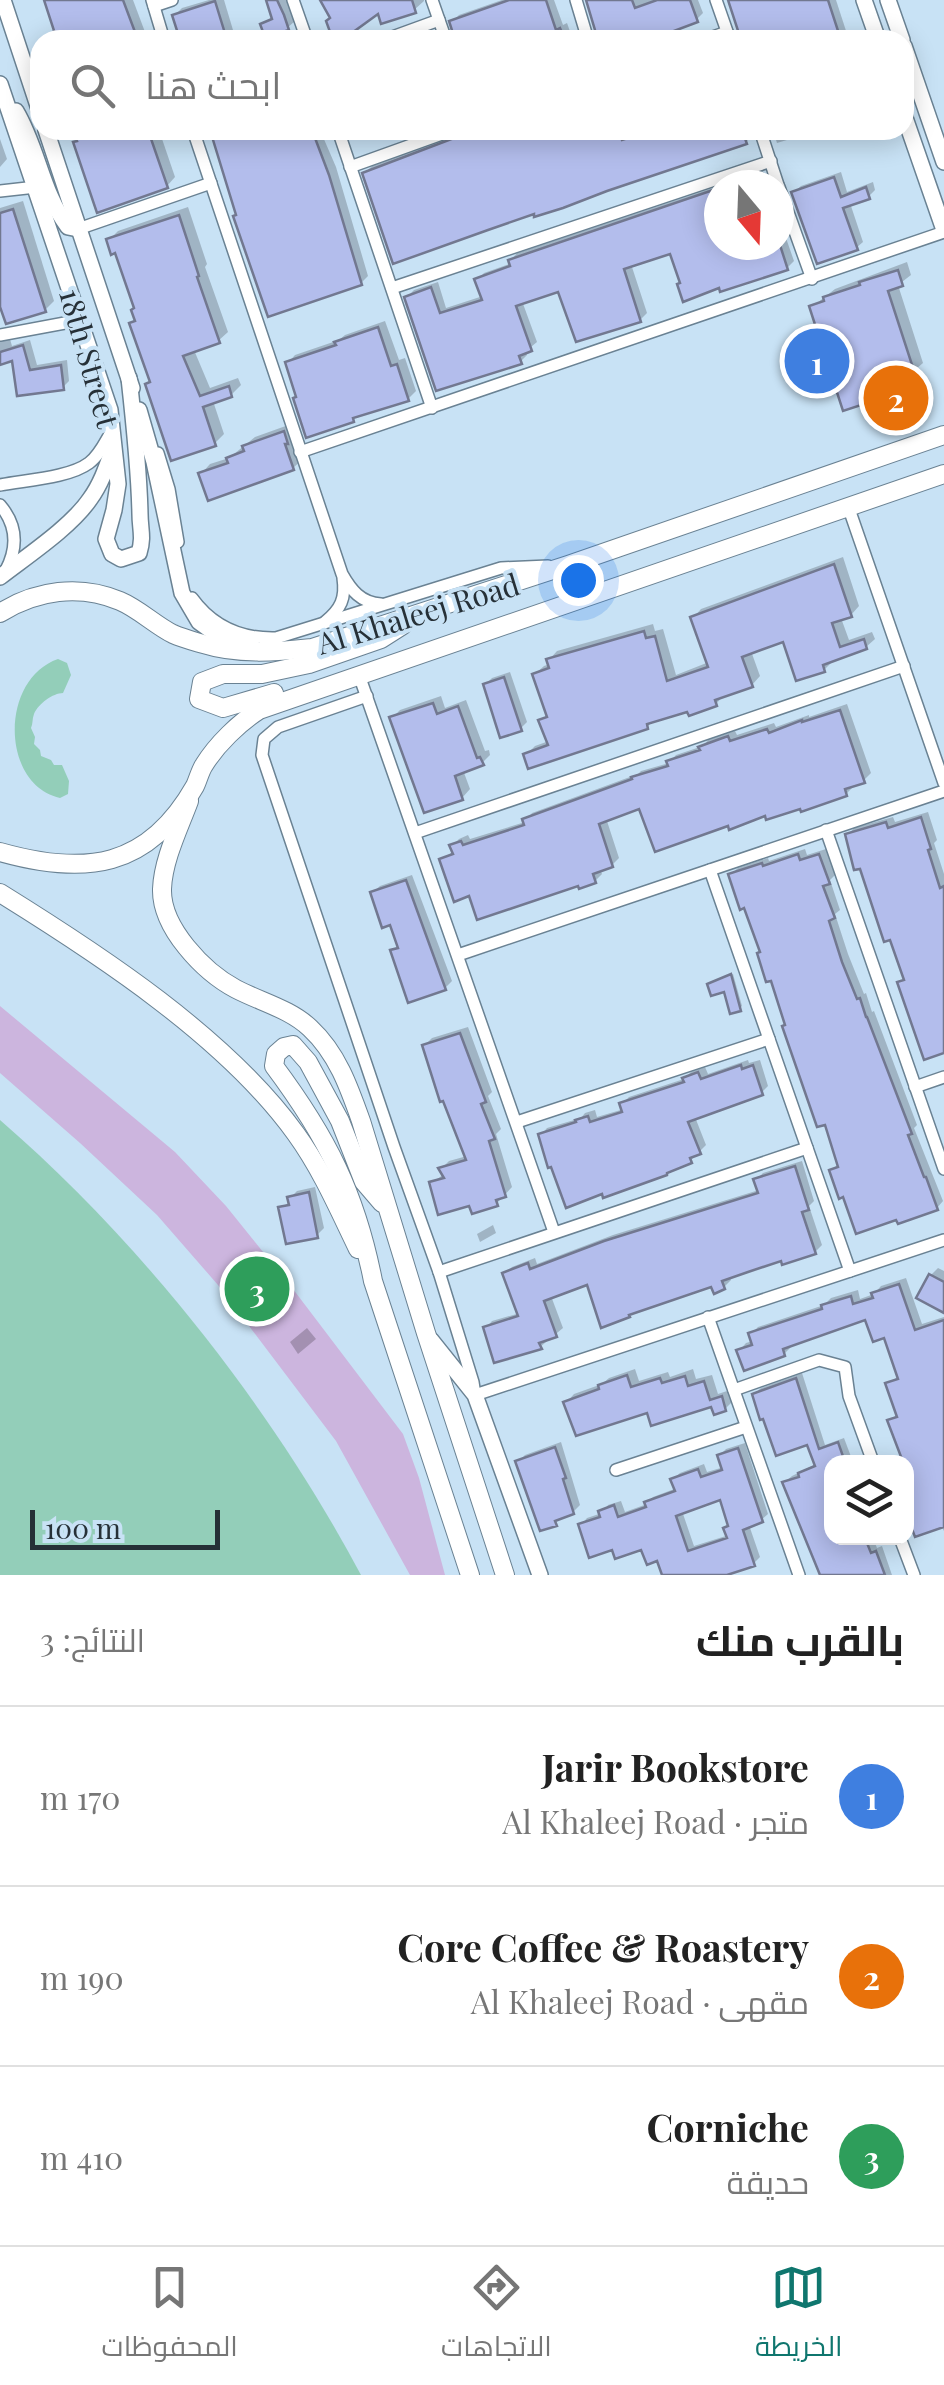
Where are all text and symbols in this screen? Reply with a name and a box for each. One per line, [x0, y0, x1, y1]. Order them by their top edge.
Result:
search box [30, 30, 914, 140]
icon: search [65, 58, 120, 113]
text: ابحث هنا [145, 58, 281, 109]
north arrow [704, 170, 794, 260]
street label: 18th Street [51, 284, 129, 433]
pin: 1 [784, 324, 850, 398]
pin: 2 [864, 360, 928, 436]
your location [553, 555, 604, 606]
street label: Al Khaleej Road [311, 563, 524, 663]
pin: 3 [224, 1252, 290, 1326]
map controls [824, 1455, 914, 1545]
button: layers [824, 1455, 914, 1545]
scale bar [30, 1505, 220, 1550]
text: 100 m [45, 1509, 121, 1546]
text: بالقرب منك [696, 1611, 904, 1667]
text: النتائج: 3 [40, 1617, 145, 1660]
text: Jarir Bookstore [542, 1741, 809, 1792]
text: 170 m [40, 1775, 120, 1818]
text: 1 [865, 1775, 878, 1818]
text: متجر · Al Khaleej Road [502, 1799, 809, 1842]
text: Core Coffee & Roastery [397, 1921, 809, 1972]
text: 190 m [40, 1955, 124, 1998]
text: 2 [863, 1955, 880, 1998]
text: مقهى · Al Khaleej Road [471, 1979, 809, 2022]
text: Corniche [647, 2101, 809, 2152]
text: 410 m [40, 2135, 123, 2178]
text: 3 [864, 2135, 879, 2178]
text: حديقة [727, 2159, 809, 2202]
tab: المحفوظات [102, 2260, 238, 2372]
tab: الاتجاهات [441, 2260, 552, 2372]
tab: الخريطة [755, 2260, 842, 2372]

